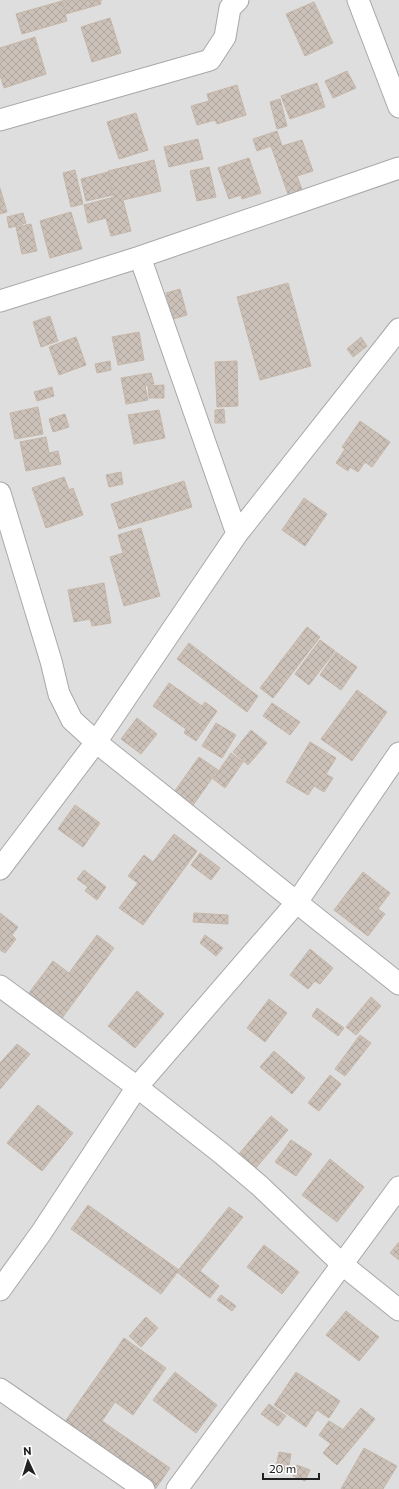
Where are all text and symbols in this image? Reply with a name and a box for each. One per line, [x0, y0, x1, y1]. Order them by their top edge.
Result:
north arrow [8, 1441, 48, 1481]
text: N [23, 1444, 32, 1457]
scale bar [263, 1455, 319, 1481]
text: 20 m [269, 1461, 296, 1475]

